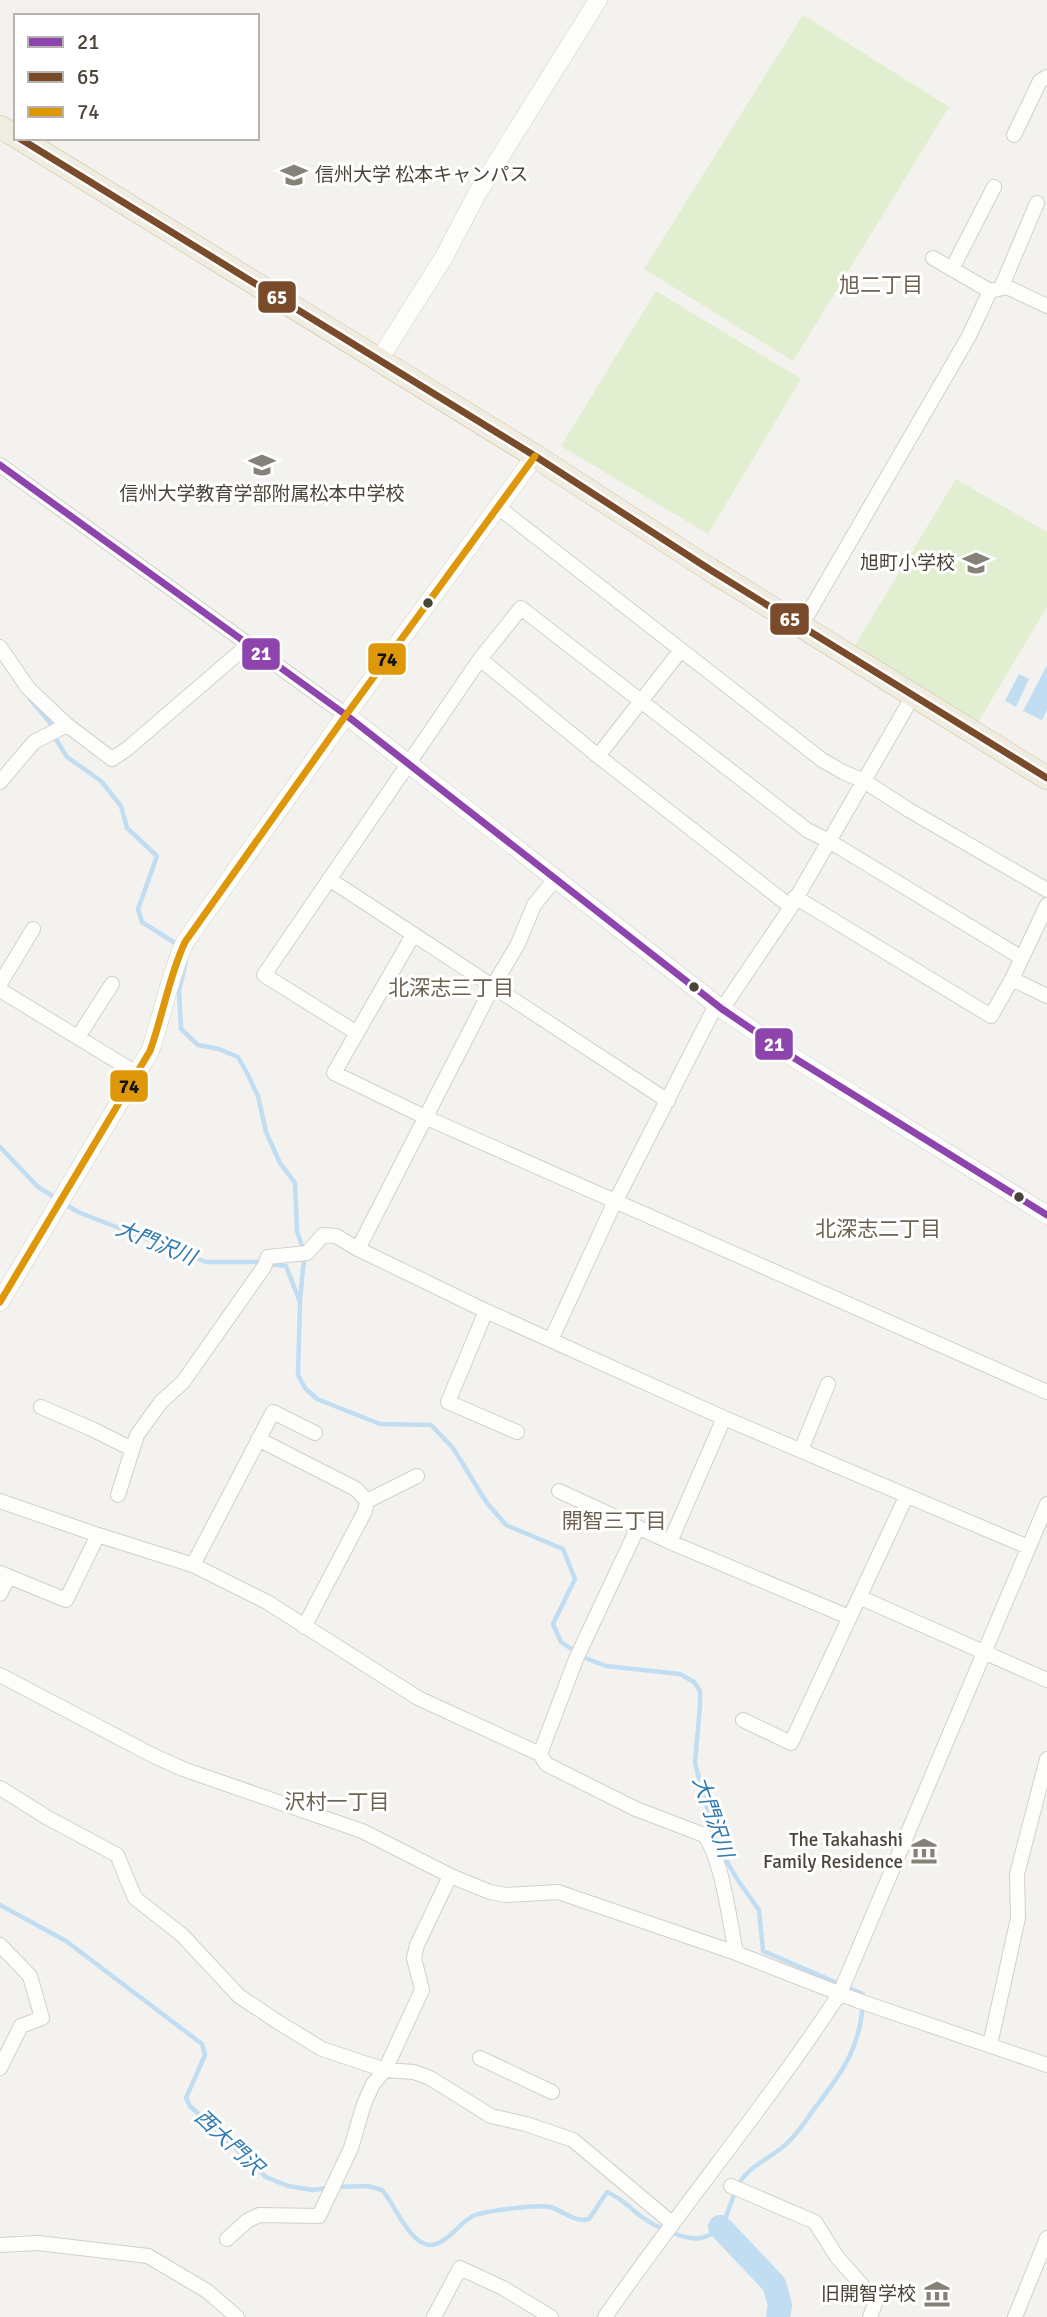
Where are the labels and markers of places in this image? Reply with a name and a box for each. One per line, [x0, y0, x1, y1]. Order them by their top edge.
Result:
school or university icon: 信州大学 松本キャンパス [279, 160, 309, 190]
place label: 信州大学 松本キャンパス [315, 163, 528, 187]
school or university icon: 信州大学教育学部附属松本中学校 [247, 450, 277, 480]
place label: 信州大学教育学部附属松本中学校 [119, 482, 405, 506]
school or university icon: 旭町小学校 [961, 548, 991, 578]
place label: 旭町小学校 [860, 551, 955, 575]
unlabelled marker [421, 596, 435, 610]
unlabelled marker [687, 980, 701, 994]
unlabelled marker [1012, 1190, 1026, 1204]
place label: The Takahashi Family Residence [763, 1828, 903, 1874]
museum icon: The Takahashi Family Residence [909, 1836, 939, 1866]
museum icon: 旧開智学校 [922, 2279, 952, 2309]
place label: 旧開智学校 [821, 2282, 916, 2306]

